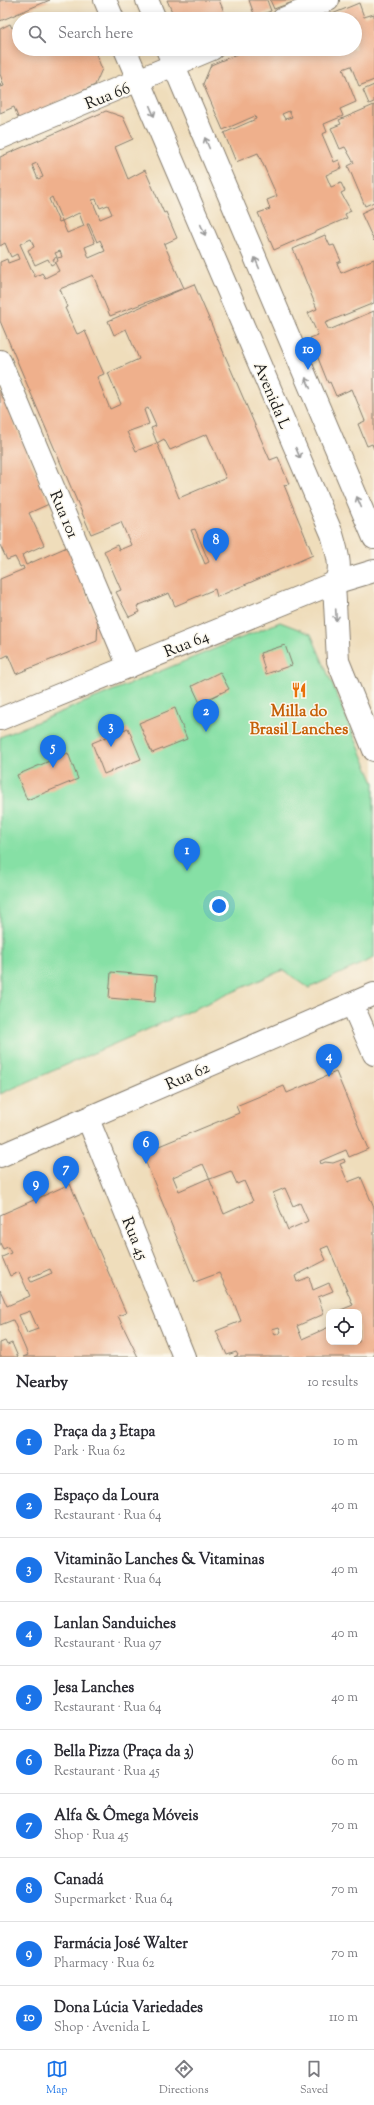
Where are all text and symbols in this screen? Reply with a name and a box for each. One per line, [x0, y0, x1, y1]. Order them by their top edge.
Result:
search box [12, 12, 362, 56]
icon: search [26, 23, 48, 45]
text: Search here [58, 24, 133, 45]
street label: Rua 66 [82, 78, 134, 117]
one-way arrow [148, 104, 156, 116]
one-way arrow [202, 138, 210, 150]
one-way arrow [199, 224, 207, 236]
one-way arrow [253, 257, 261, 269]
pin: 10 [295, 337, 321, 370]
street label: Avenida L [246, 359, 295, 433]
one-way arrow [304, 377, 311, 389]
one-way arrow [294, 446, 302, 458]
street label: Rua 101 [42, 487, 83, 543]
one-way arrow [355, 497, 362, 509]
pin: 8 [203, 528, 229, 561]
one-way arrow [332, 608, 339, 621]
street label: Rua 64 [161, 626, 213, 665]
restaurant icon: Milla do Brasil Lanches [290, 681, 308, 699]
pin: 2 [193, 699, 219, 732]
place label: Milla do Brasil Lanches [250, 701, 348, 742]
pin: 3 [98, 714, 124, 747]
pin: 5 [40, 735, 66, 768]
pin: 1 [174, 838, 200, 871]
your location [209, 896, 229, 916]
pin: 4 [316, 1044, 342, 1077]
street label: Rua 62 [162, 1057, 214, 1097]
pin: 6 [133, 1131, 159, 1164]
pin: 7 [53, 1156, 79, 1189]
pin: 9 [23, 1171, 49, 1204]
street label: Rua 45 [115, 1214, 153, 1264]
map controls [326, 1309, 362, 1345]
button: locate [326, 1309, 362, 1345]
text: Nearby [16, 1371, 68, 1395]
text: 10 results [307, 1374, 358, 1392]
text: Praça da 3 Etapa [54, 1422, 156, 1443]
text: 1 [27, 1433, 31, 1451]
text: 10 m [333, 1433, 358, 1451]
text: Park · Rua 62 [54, 1443, 125, 1461]
text: Espaço da Loura [54, 1486, 159, 1507]
text: 2 [26, 1497, 32, 1515]
text: 40 m [331, 1497, 358, 1515]
text: Restaurant · Rua 64 [54, 1507, 162, 1525]
text: Vitaminão Lanches & Vitaminas [54, 1550, 264, 1571]
text: 3 [26, 1561, 32, 1579]
text: 40 m [331, 1561, 358, 1579]
text: Restaurant · Rua 64 [54, 1571, 162, 1589]
text: Lanlan Sanduiches [54, 1614, 176, 1635]
text: 4 [26, 1625, 32, 1643]
text: 40 m [331, 1625, 358, 1643]
text: Restaurant · Rua 97 [54, 1635, 162, 1653]
text: Jesa Lanches [54, 1678, 134, 1699]
text: 5 [27, 1689, 31, 1707]
text: 40 m [331, 1689, 358, 1707]
text: Restaurant · Rua 64 [54, 1699, 162, 1717]
text: Bella Pizza (Praça da 3) [54, 1742, 194, 1763]
text: 6 [26, 1753, 32, 1771]
text: 60 m [331, 1753, 358, 1771]
text: Restaurant · Rua 45 [54, 1763, 160, 1781]
text: Alfa & Ômega Móveis [54, 1806, 198, 1827]
text: 7 [26, 1817, 32, 1835]
text: 70 m [331, 1817, 358, 1835]
text: Shop · Rua 45 [54, 1827, 128, 1845]
text: Canadá [54, 1870, 104, 1891]
text: 8 [26, 1881, 32, 1899]
text: 70 m [331, 1881, 358, 1899]
text: Supermarket · Rua 64 [54, 1891, 173, 1909]
text: Farmácia José Walter [54, 1934, 188, 1955]
text: 9 [26, 1945, 32, 1963]
text: 70 m [331, 1945, 358, 1963]
text: Pharmacy · Rua 62 [54, 1955, 155, 1973]
text: Dona Lúcia Variedades [54, 1998, 203, 2019]
text: 10 [23, 2009, 35, 2027]
text: 110 m [329, 2009, 358, 2027]
text: Shop · Avenida L [54, 2019, 150, 2037]
tab: Map [46, 2058, 68, 2098]
tab: Directions [159, 2058, 209, 2098]
tab: Saved [300, 2058, 328, 2098]

